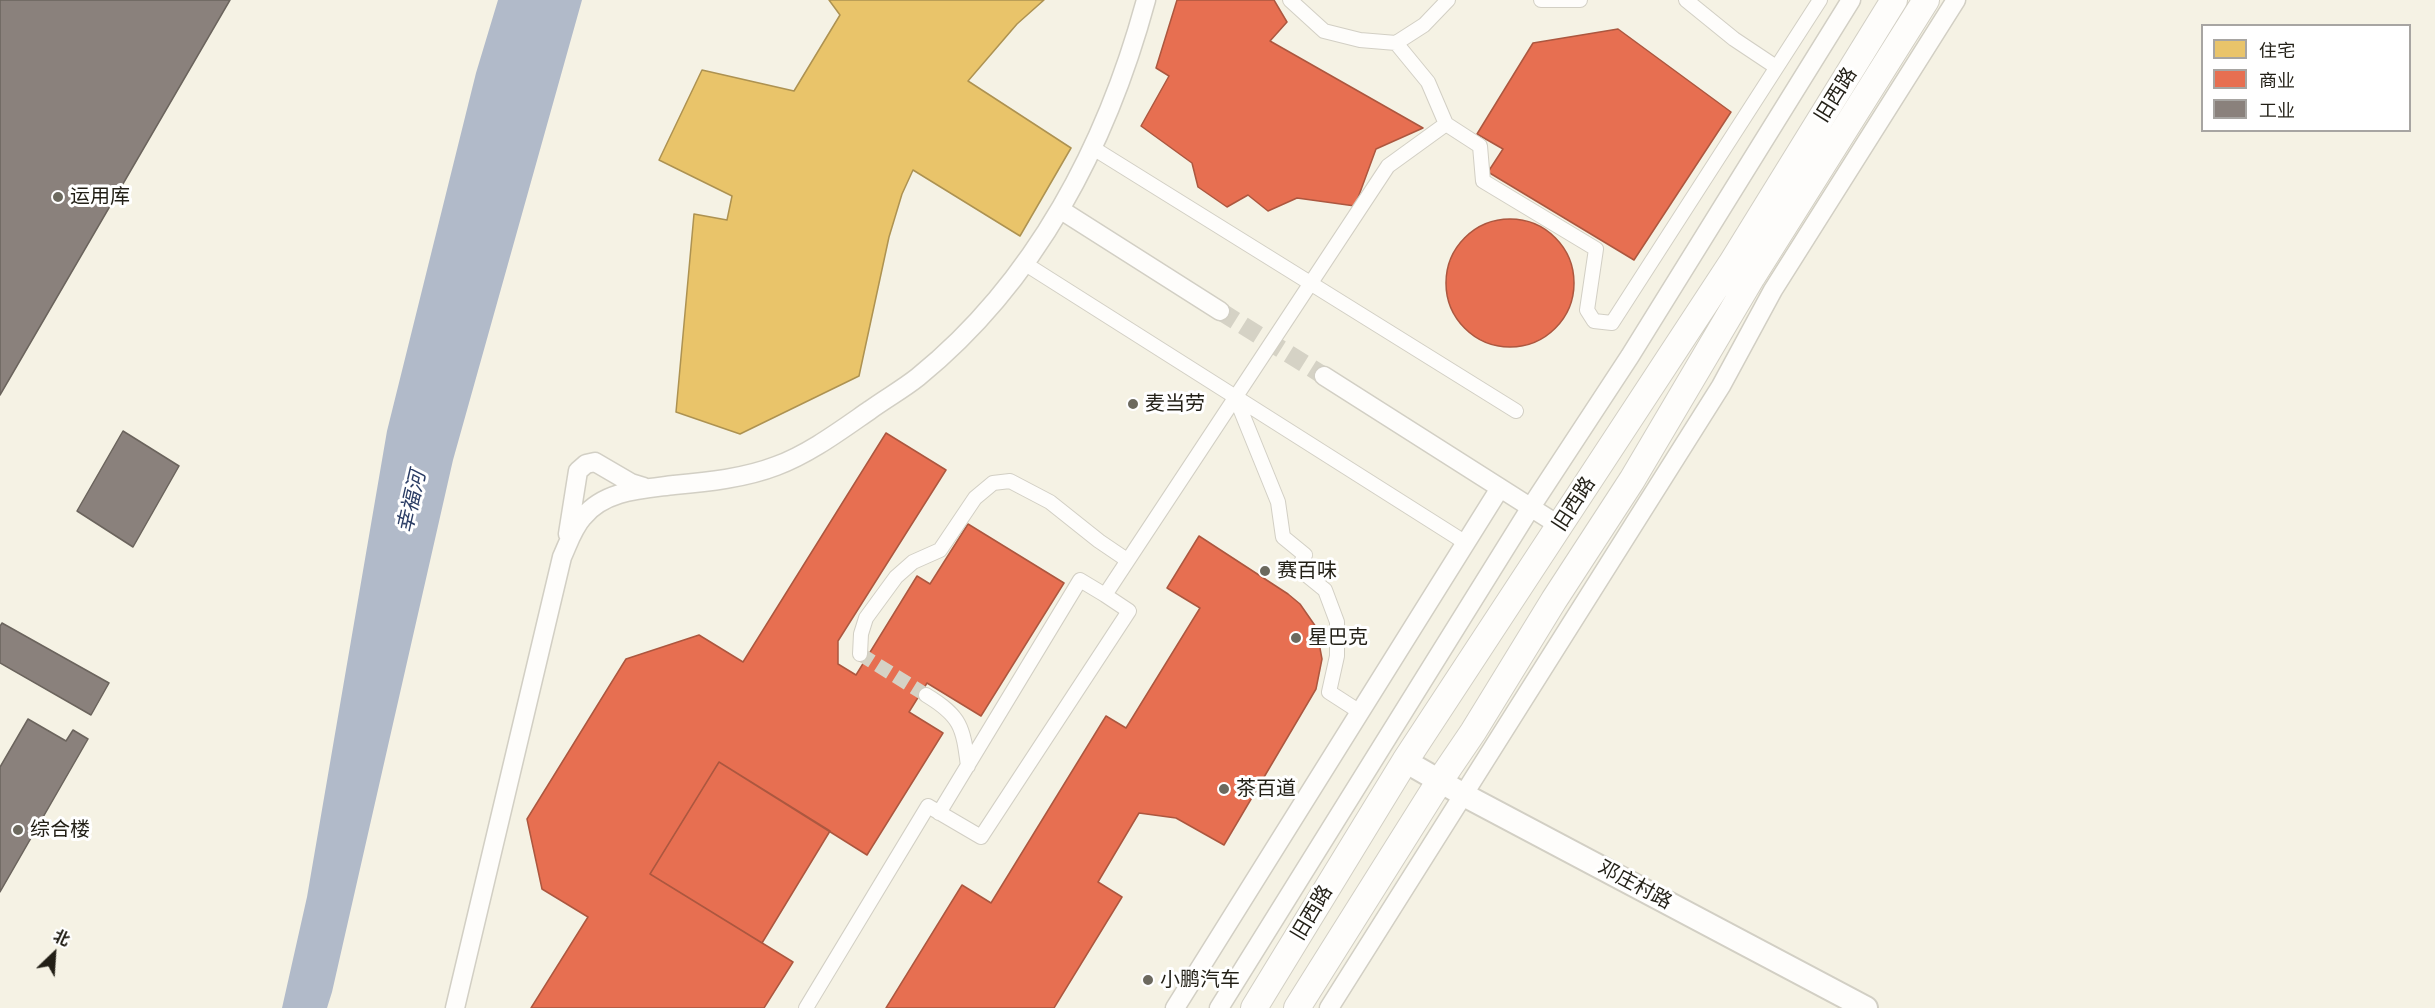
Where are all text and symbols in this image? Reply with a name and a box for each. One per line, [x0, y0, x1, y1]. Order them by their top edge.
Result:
legend [2201, 24, 2411, 132]
text: 住宅 [2259, 40, 2295, 61]
street label: 旧西路 [1810, 63, 1862, 127]
text: 商业 [2259, 70, 2295, 91]
text: 工业 [2259, 100, 2295, 121]
place label: 运用库 [70, 185, 130, 209]
marker: 运用库 [51, 190, 65, 204]
place label: 麦当劳 [1145, 392, 1205, 416]
marker: 麦当劳 [1126, 397, 1140, 411]
water label: 幸福河 [393, 468, 431, 536]
street label: 旧西路 [1548, 472, 1600, 536]
place label: 赛百味 [1277, 559, 1337, 583]
marker: 赛百味 [1258, 564, 1272, 578]
place label: 星巴克 [1308, 626, 1368, 650]
marker: 星巴克 [1289, 631, 1303, 645]
place label: 茶百道 [1236, 777, 1296, 801]
marker: 茶百道 [1217, 782, 1231, 796]
place label: 综合楼 [30, 818, 90, 842]
marker: 综合楼 [11, 823, 25, 837]
street label: 邓庄村路 [1594, 856, 1676, 914]
street label: 旧西路 [1286, 881, 1338, 945]
north arrow [24, 924, 84, 984]
text: 北 [50, 925, 73, 950]
place label: 小鹏汽车 [1160, 968, 1240, 992]
marker: 小鹏汽车 [1141, 973, 1155, 987]

